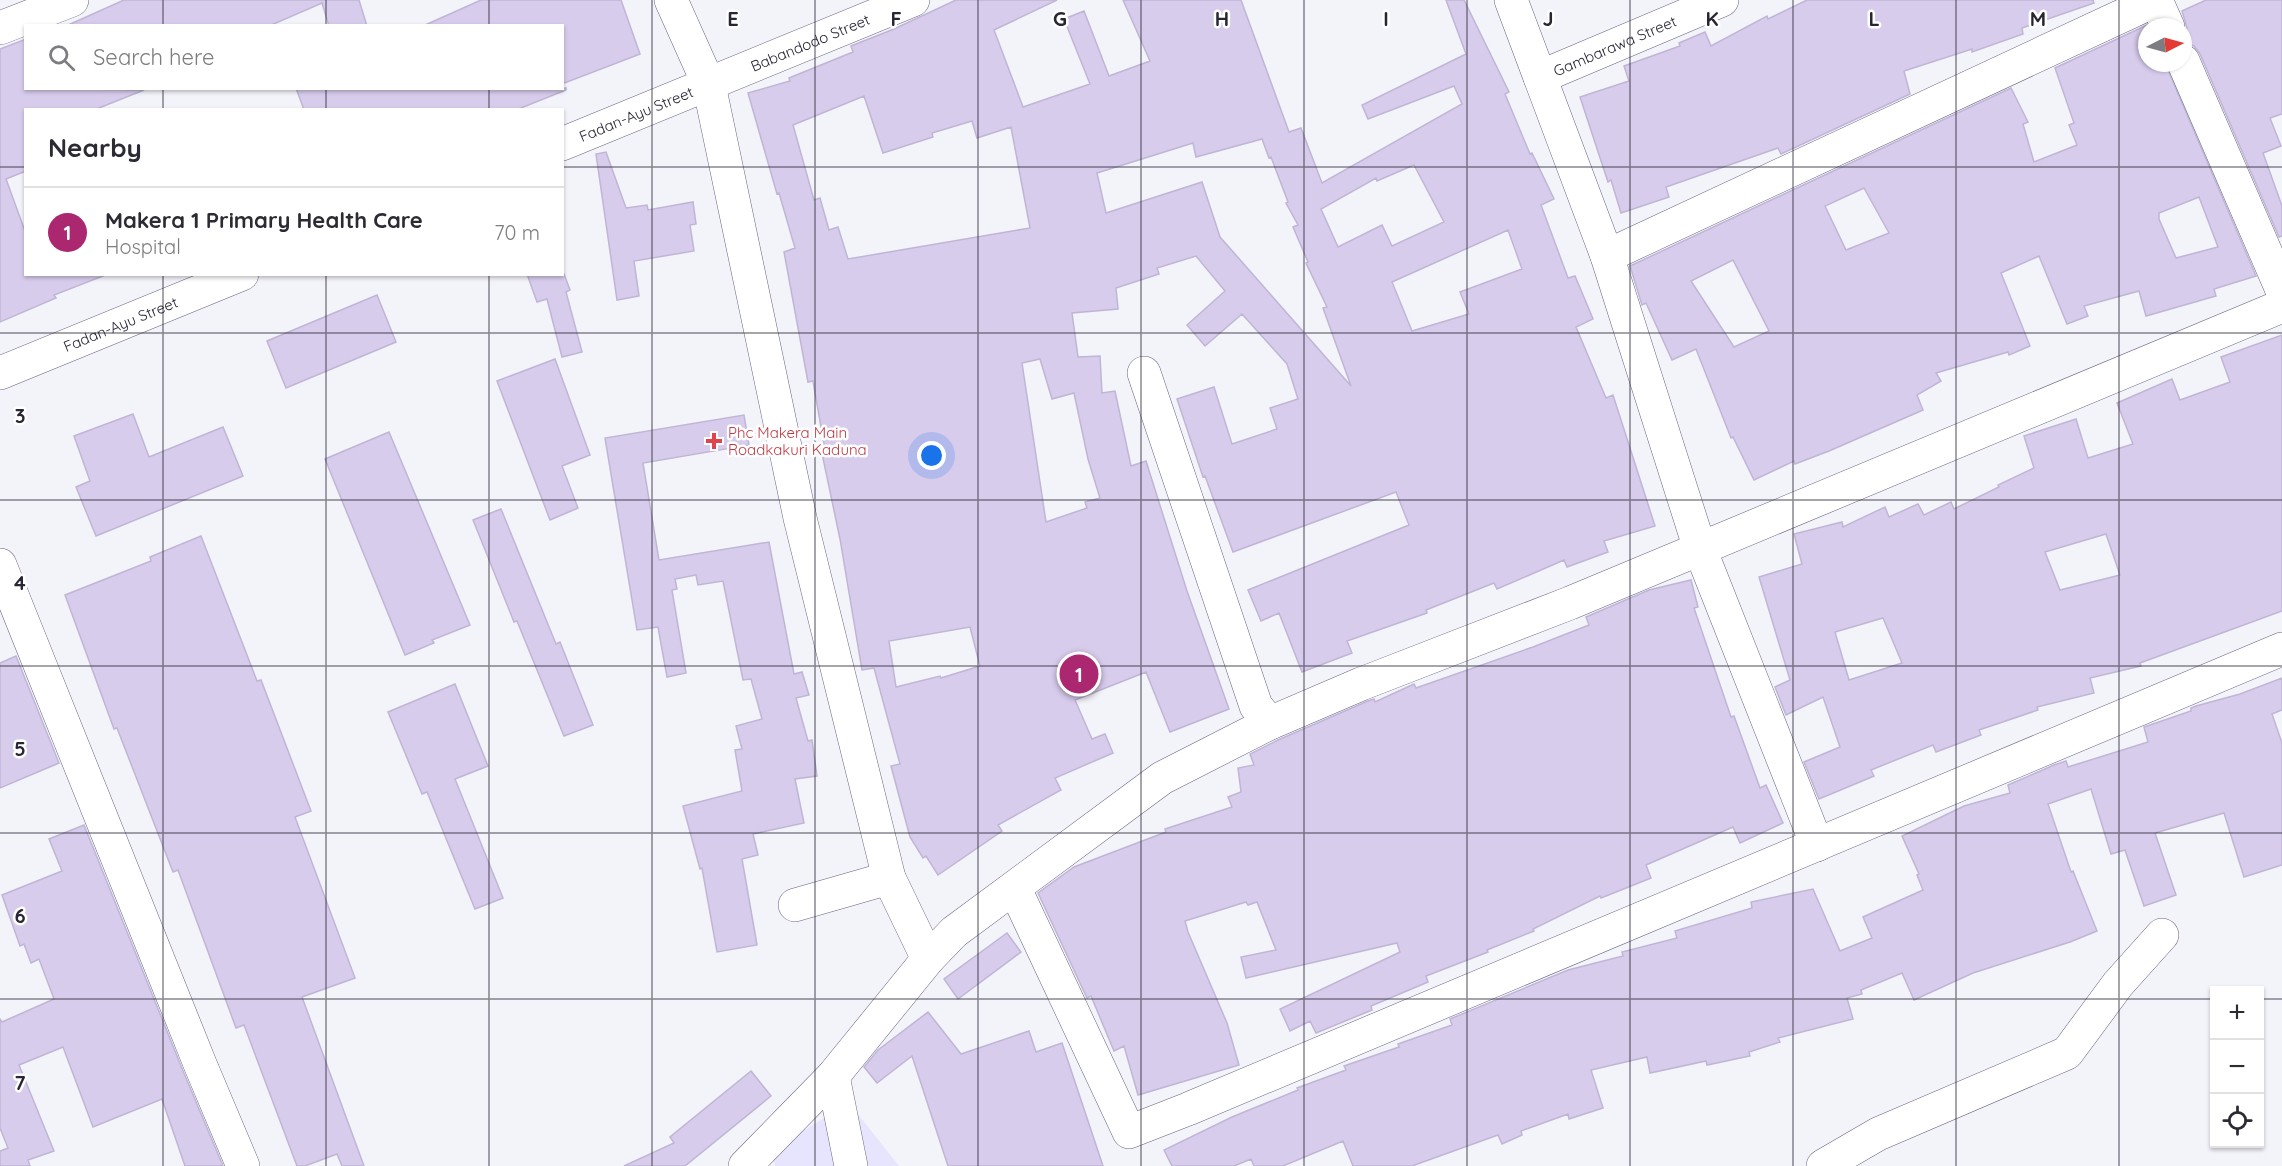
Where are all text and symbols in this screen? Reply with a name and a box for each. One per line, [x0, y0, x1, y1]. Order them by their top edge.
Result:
text: E [727, 6, 739, 31]
text: F [890, 6, 902, 31]
text: G [1053, 6, 1067, 31]
text: H [1215, 6, 1229, 31]
text: I [1383, 6, 1389, 31]
text: J [1542, 6, 1554, 31]
text: K [1705, 6, 1719, 31]
text: L [1868, 6, 1880, 31]
text: M [2030, 6, 2046, 31]
street label: Babandodo Street [748, 9, 872, 75]
street label: Gambarawa Street [1550, 11, 1679, 80]
north arrow [2138, 18, 2192, 72]
search box [24, 24, 564, 90]
icon: search [45, 41, 78, 74]
text: Search here [93, 43, 214, 71]
street label: Fadan-Ayu Street [576, 82, 696, 146]
text: Nearby [48, 131, 142, 164]
text: Makera 1 Primary Health Care [105, 206, 423, 234]
text: 1 [64, 220, 71, 245]
text: 70 m [494, 220, 540, 245]
text: Hospital [105, 234, 181, 259]
street label: Fadan-Ayu Street [60, 292, 180, 356]
text: 3 [15, 403, 25, 428]
place label: Phc Makera Main Roadkakuri Kaduna [728, 423, 867, 459]
marker: Phc Makera Main Roadkakuri Kaduna [705, 432, 723, 450]
your location [917, 441, 946, 470]
text: 4 [14, 570, 26, 595]
pin: 1 [1060, 652, 1098, 696]
text: 5 [14, 736, 26, 761]
text: 6 [14, 903, 26, 928]
map controls [2210, 986, 2264, 1148]
button: + [2210, 986, 2264, 1040]
button: − [2210, 1040, 2264, 1094]
text: 7 [15, 1070, 26, 1095]
button: locate [2210, 1094, 2264, 1148]

